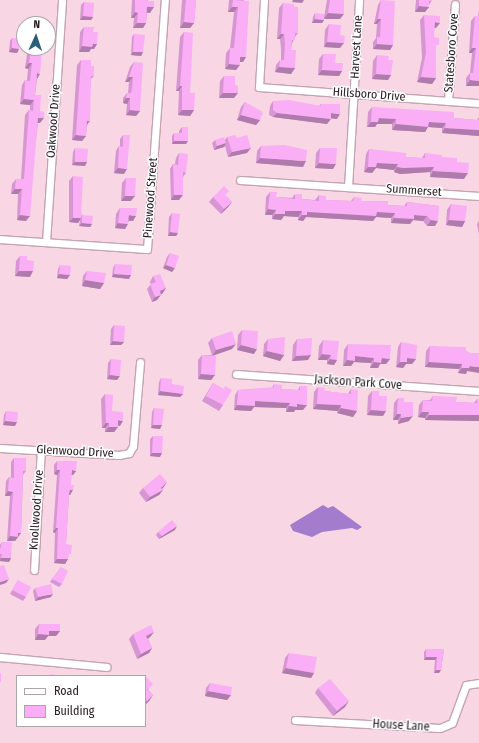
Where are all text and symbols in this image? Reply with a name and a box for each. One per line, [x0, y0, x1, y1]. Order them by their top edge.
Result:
street label: Statesboro Cove [442, 13, 462, 93]
street label: Harvest Lane [348, 15, 366, 79]
north arrow [16, 16, 56, 56]
text: N [33, 18, 40, 31]
street label: Oakwood Drive [44, 84, 64, 158]
street label: Hillsboro Drive [332, 85, 406, 105]
street label: Pinewood Street [141, 157, 161, 239]
street label: Summerset [386, 182, 442, 200]
street label: Jackson Park Cove [314, 373, 402, 393]
street label: Glenwood Drive [36, 443, 114, 461]
street label: Knollwood Drive [27, 469, 47, 551]
legend [16, 675, 146, 727]
text: Road [54, 684, 79, 698]
text: Building [54, 704, 94, 718]
street label: House Lane [372, 717, 430, 735]

